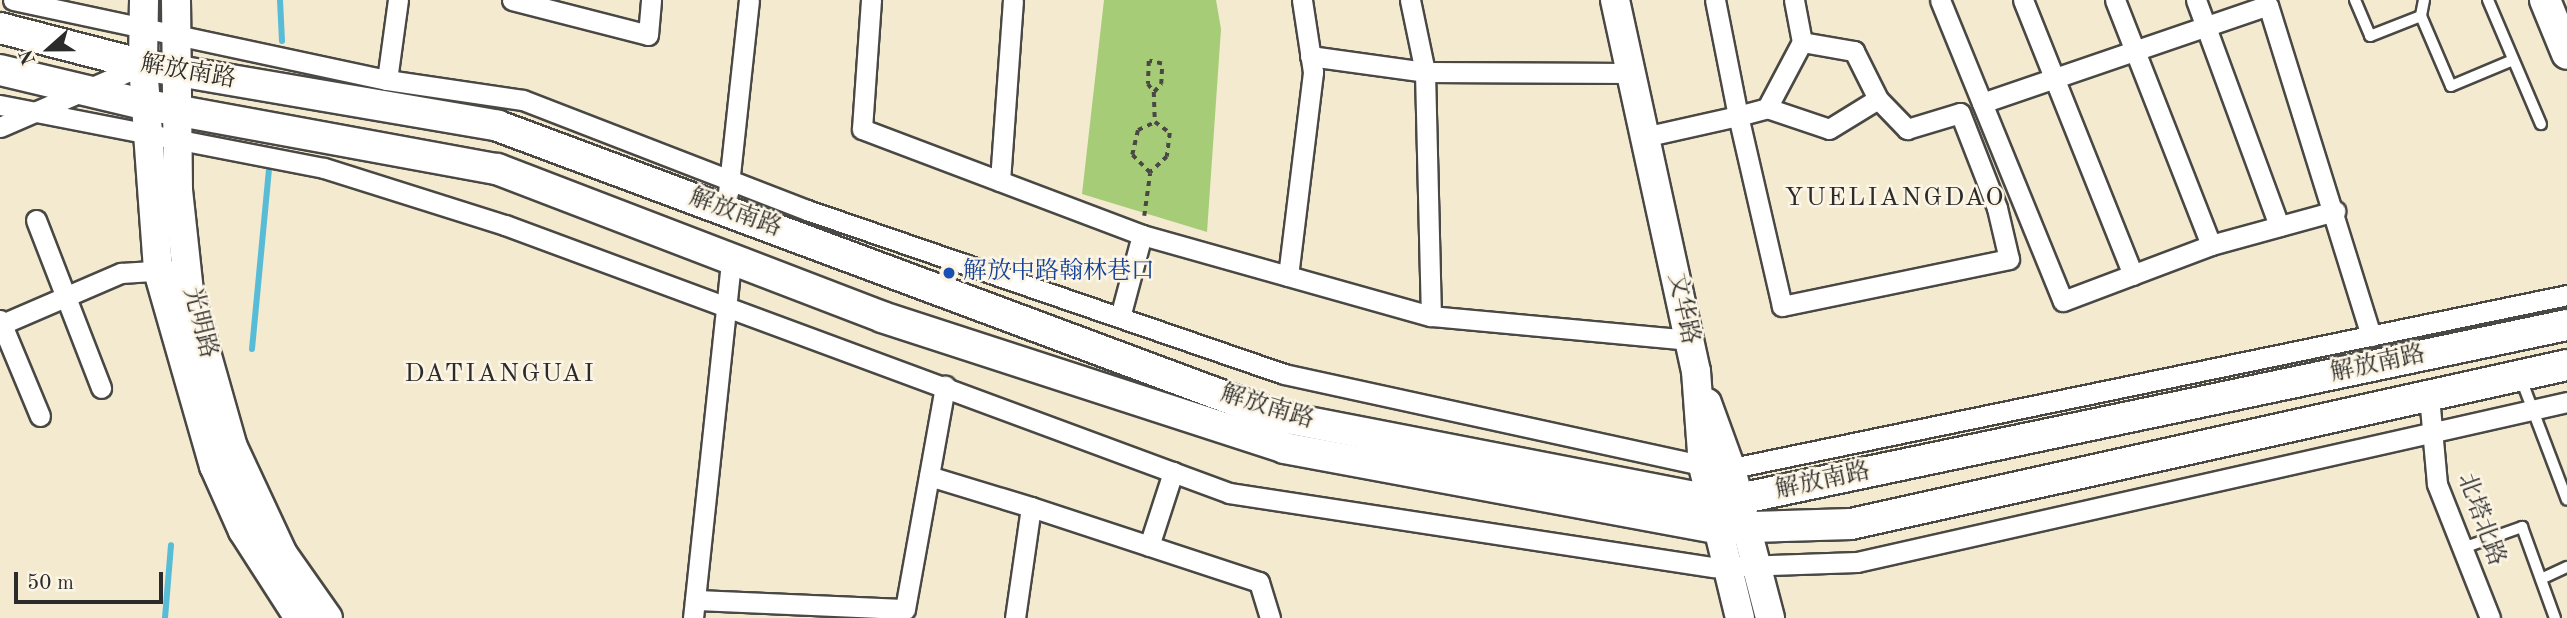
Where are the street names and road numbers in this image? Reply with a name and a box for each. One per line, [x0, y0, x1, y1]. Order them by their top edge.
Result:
street label: 解放南路 [138, 50, 238, 96]
street label: 解放南路 [685, 184, 785, 244]
street label: 文华路 [1660, 271, 1704, 347]
street label: 光明路 [176, 285, 222, 361]
street label: 解放南路 [2328, 341, 2428, 389]
street label: 解放南路 [1217, 380, 1317, 436]
street label: 解放南路 [1773, 458, 1873, 506]
street label: 北塔北路 [2450, 470, 2510, 570]

